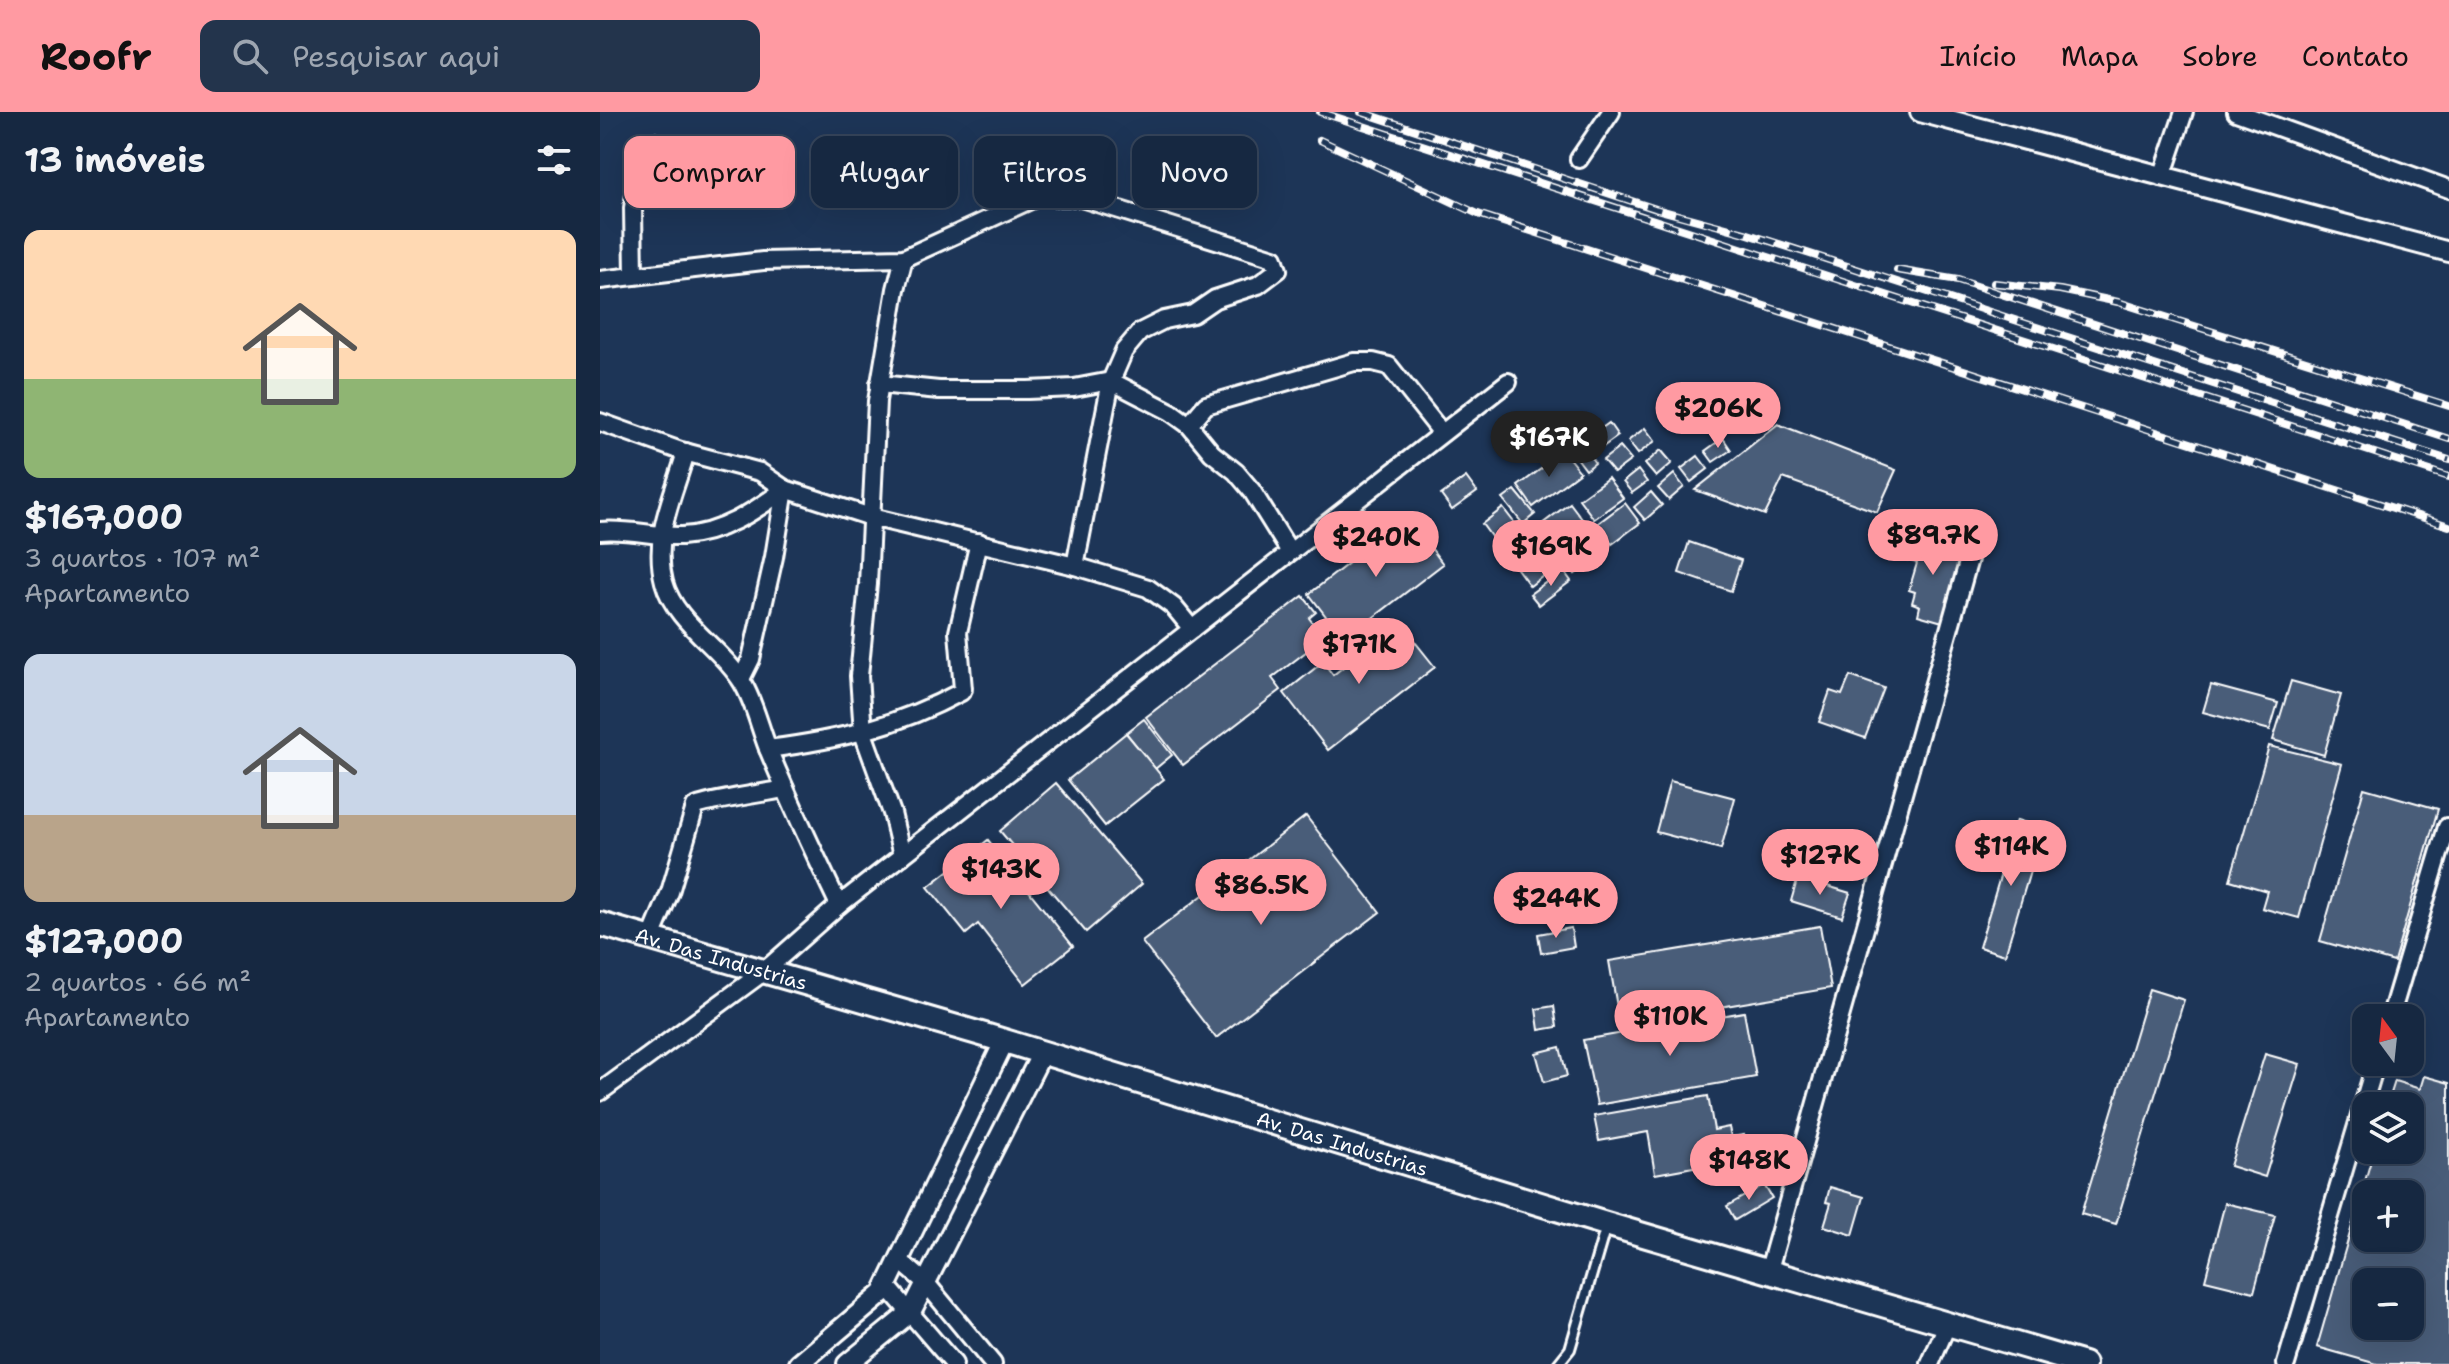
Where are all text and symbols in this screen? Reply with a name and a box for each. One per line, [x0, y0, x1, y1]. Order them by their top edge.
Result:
search box [200, 20, 760, 92]
text: Roofr [40, 31, 152, 82]
icon: search [228, 34, 272, 78]
text: Pesquisar aqui [292, 36, 500, 77]
text: Início [1940, 37, 2017, 75]
text: Mapa [2061, 37, 2138, 75]
text: Sobre [2182, 37, 2258, 75]
text: Contato [2302, 37, 2409, 75]
chip: Comprar [624, 136, 795, 208]
chip: Alugar [811, 136, 958, 208]
chip: Filtros [974, 136, 1116, 208]
chip: Novo [1132, 136, 1257, 208]
text: 13 imóveis [24, 137, 205, 183]
icon: filters [532, 138, 576, 182]
icon: home [228, 282, 372, 426]
pin: $206K [1662, 382, 1774, 450]
text: $206K [1674, 390, 1762, 425]
pin: $167K [1493, 411, 1605, 479]
text: $167K [1509, 419, 1589, 454]
text: $167,000 [24, 494, 183, 540]
pin: $89.7K [1868, 509, 1998, 577]
pin: $240K [1320, 511, 1432, 579]
text: $89.7K [1886, 517, 1980, 552]
text: $240K [1332, 519, 1420, 554]
pin: $169K [1495, 520, 1607, 588]
text: $169K [1510, 528, 1592, 563]
text: 3 quartos · 107 m² [24, 540, 261, 575]
text: Apartamento [24, 575, 190, 610]
pin: $171K [1303, 618, 1415, 686]
text: $171K [1321, 626, 1397, 661]
icon: home [228, 706, 372, 850]
pin: $114K [1955, 820, 2067, 888]
text: $114K [1973, 828, 2049, 863]
pin: $127K [1764, 829, 1876, 897]
text: $127K [1780, 837, 1860, 872]
pin: $143K [945, 843, 1057, 911]
text: $143K [960, 851, 1042, 886]
pin: $86.5K [1196, 859, 1326, 927]
text: $86.5K [1213, 867, 1309, 902]
pin: $244K [1500, 872, 1612, 940]
text: $244K [1512, 880, 1600, 915]
text: $127,000 [24, 918, 183, 964]
street label: Av. Das Industrias [632, 922, 810, 996]
text: 2 quartos · 66 m² [24, 964, 251, 999]
pin: $110K [1614, 990, 1726, 1058]
text: $110K [1632, 998, 1708, 1033]
text: Apartamento [24, 999, 190, 1034]
north arrow [2352, 1004, 2424, 1076]
map controls [2352, 1004, 2424, 1340]
button: layers [2352, 1092, 2424, 1164]
street label: Av. Das Industrias [1253, 1105, 1431, 1182]
pin: $148K [1693, 1134, 1805, 1202]
text: $148K [1708, 1142, 1790, 1177]
button: + [2352, 1180, 2424, 1252]
button: − [2352, 1268, 2424, 1340]

